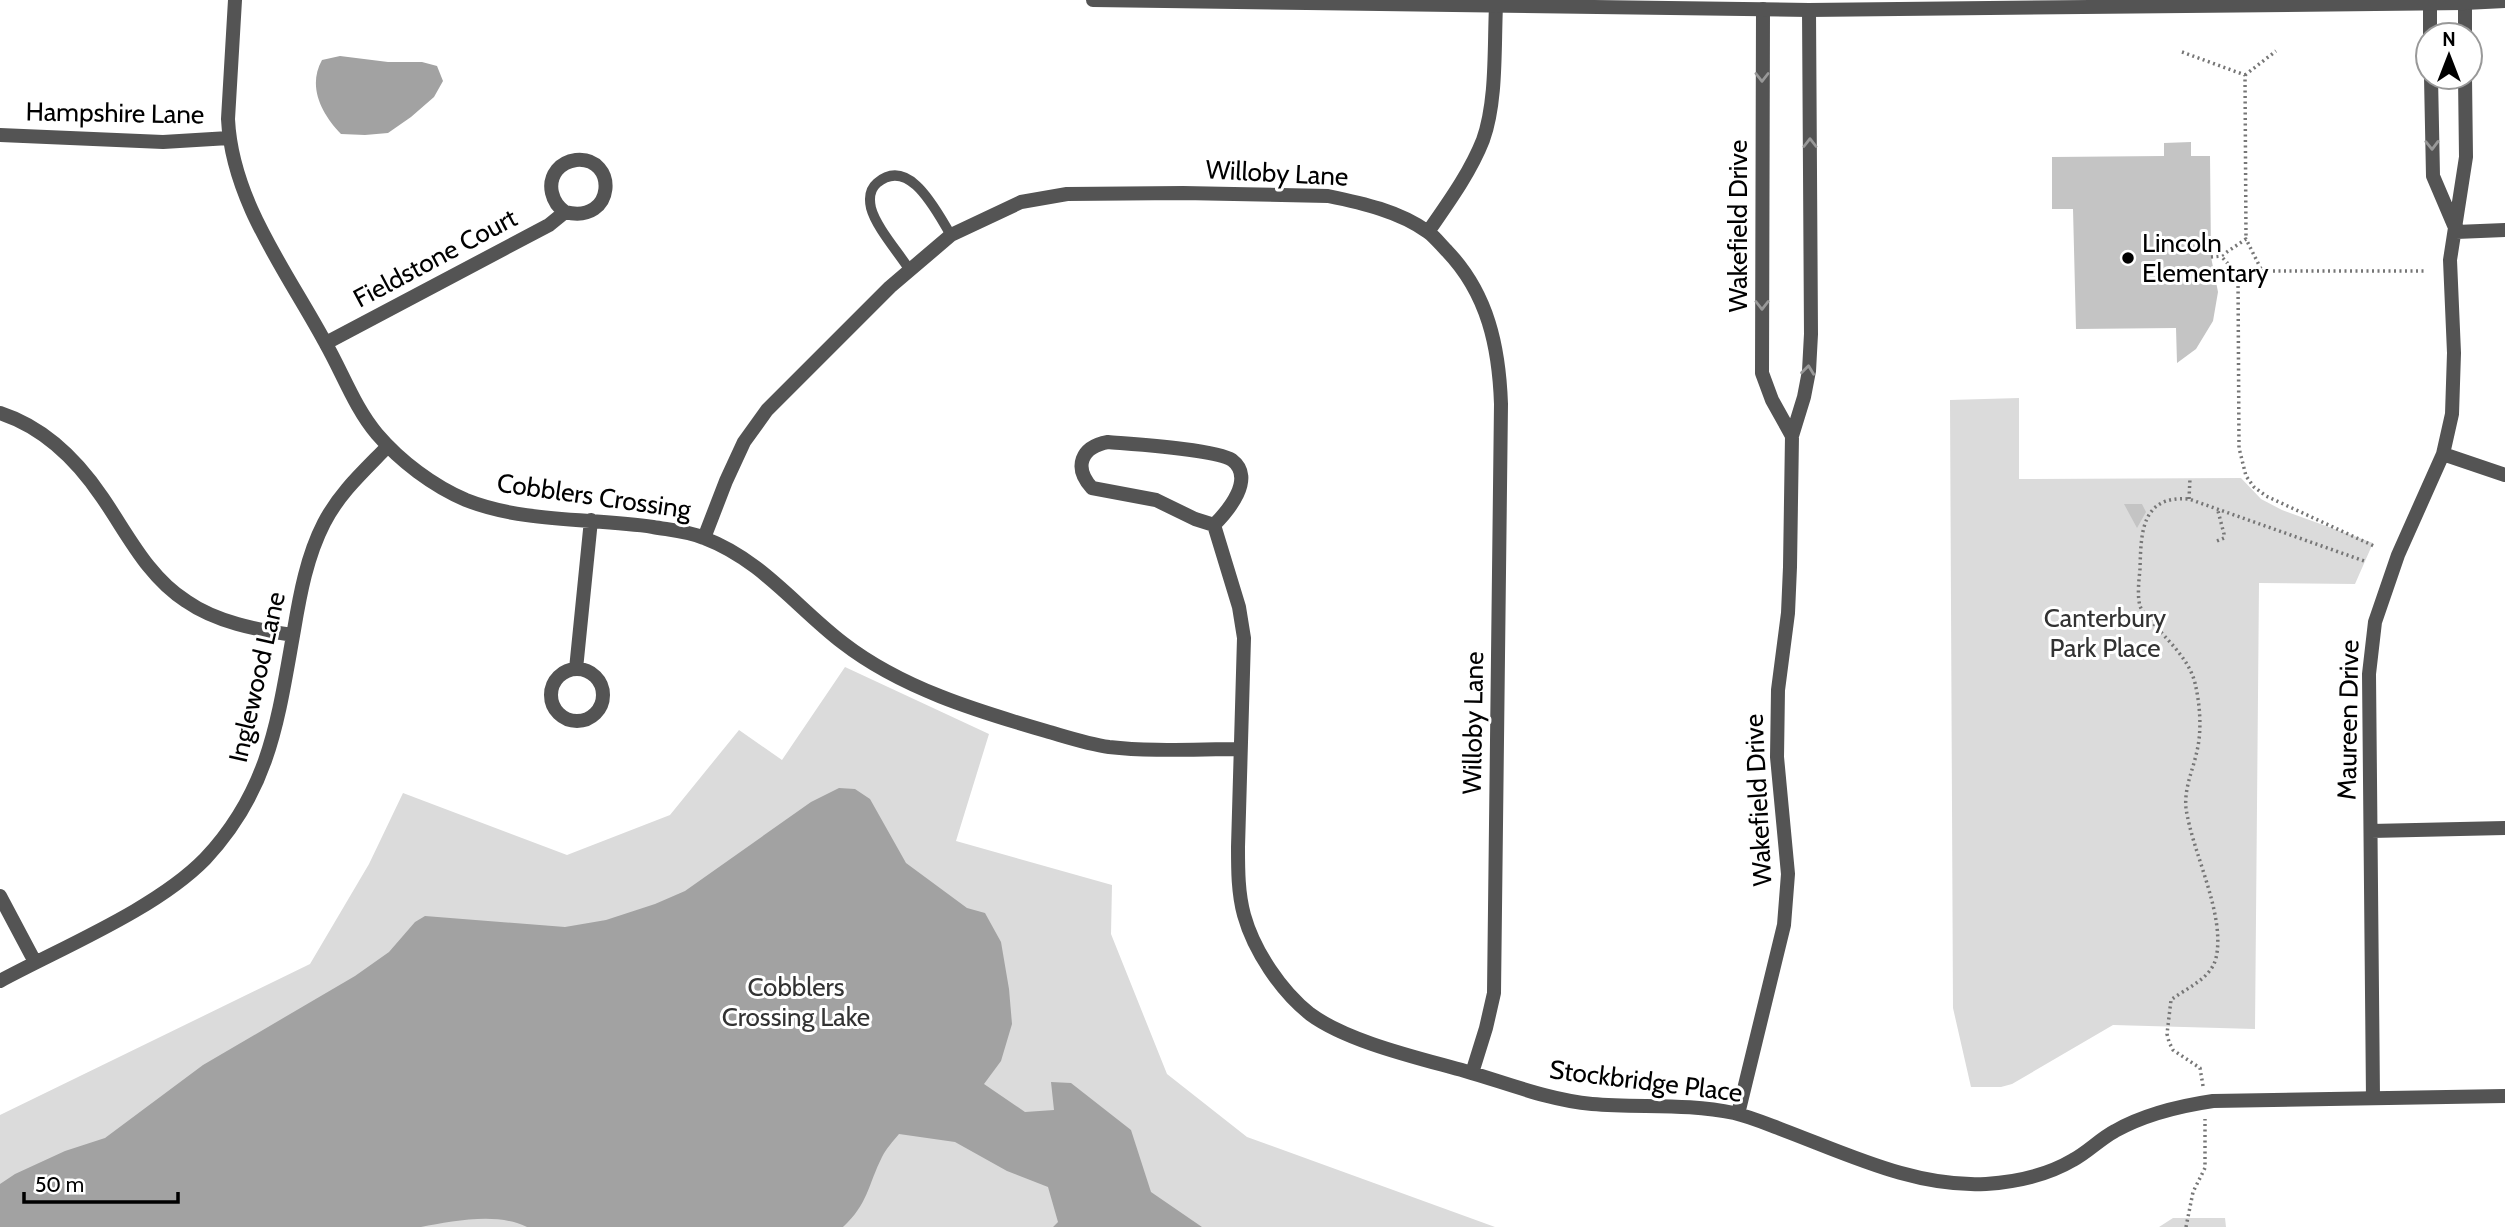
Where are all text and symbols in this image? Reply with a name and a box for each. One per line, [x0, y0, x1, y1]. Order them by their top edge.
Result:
north arrow [2414, 21, 2484, 91]
text: N [2442, 28, 2456, 51]
one-way arrow [1755, 72, 1770, 83]
street label: Hampshire Lane [25, 95, 205, 131]
one-way arrow [1803, 137, 1818, 148]
street label: Wakefield Drive [1722, 140, 1754, 312]
one-way arrow [2425, 140, 2440, 151]
street label: Willoby Lane [1205, 153, 1349, 193]
street label: Fieldstone Court [348, 201, 522, 315]
place label: Lincoln Elementary [2142, 227, 2269, 289]
marker: Lincoln Elementary [2120, 250, 2136, 266]
one-way arrow [1754, 300, 1770, 310]
one-way arrow [1801, 364, 1816, 376]
street label: Cobblers Crossing [495, 467, 694, 526]
street label: Inglewood Lane [222, 589, 292, 765]
park label: Canterbury Park Place [2044, 602, 2166, 664]
street label: Maureen Drive [2331, 640, 2365, 800]
street label: Willoby Lane [1456, 651, 1490, 795]
street label: Wakefield Drive [1738, 713, 1778, 887]
park label: Cobblers Crossing Lake [722, 971, 870, 1033]
street label: Stockbridge Place [1548, 1053, 1744, 1109]
scale bar [24, 1160, 178, 1204]
text: 50 m [35, 1172, 84, 1197]

